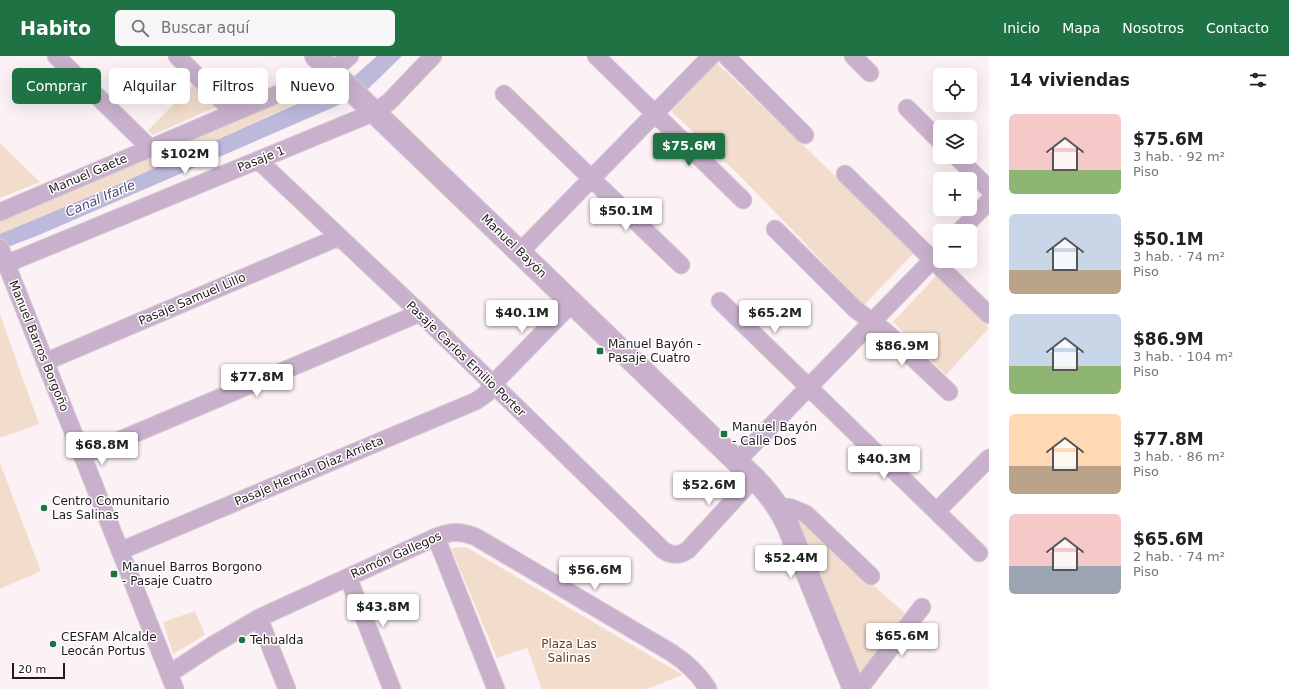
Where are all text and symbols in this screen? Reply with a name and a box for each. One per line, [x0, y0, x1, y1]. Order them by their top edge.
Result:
search box [115, 10, 395, 46]
text: Habito [20, 17, 91, 39]
icon: search [129, 17, 151, 39]
text: Buscar aquí [161, 19, 249, 37]
text: Inicio [1003, 20, 1040, 36]
text: Mapa [1062, 20, 1100, 36]
text: Nosotros [1122, 20, 1184, 36]
text: Contacto [1206, 20, 1269, 36]
chip: Comprar [12, 68, 101, 104]
chip: Alquilar [109, 68, 190, 104]
chip: Filtros [198, 68, 268, 104]
chip: Nuevo [276, 68, 349, 104]
map controls [933, 68, 977, 268]
button: locate [933, 68, 977, 112]
icon: filters [1247, 69, 1269, 91]
text: 14 viviendas [1009, 70, 1130, 90]
button: layers [933, 120, 977, 164]
text: $75.6M [1133, 129, 1204, 149]
icon: home [1041, 130, 1089, 178]
pin: $75.6M [656, 133, 722, 167]
text: $75.6M [662, 138, 716, 153]
pin: $102M [157, 141, 213, 175]
street label: Pasaje 1 [235, 143, 287, 175]
text: $102M [160, 146, 210, 161]
text: 3 hab. · 92 m² [1133, 149, 1225, 164]
street label: Manuel Gaete [47, 151, 129, 197]
text: Piso [1133, 164, 1159, 179]
button: + [933, 172, 977, 216]
water label: Canal Ifarle [63, 177, 137, 220]
pin: $50.1M [593, 198, 659, 232]
text: $50.1M [599, 203, 653, 218]
street label: Manuel Bayón [479, 211, 549, 281]
button: − [933, 224, 977, 268]
text: $50.1M [1133, 229, 1204, 249]
icon: home [1041, 230, 1089, 278]
text: 3 hab. · 74 m² [1133, 249, 1225, 264]
text: Piso [1133, 264, 1159, 279]
street label: Pasaje Samuel Lillo [136, 270, 248, 328]
street label: Manuel Barros Borgoño [6, 278, 72, 414]
street label: Pasaje Carlos Emilio Porter [404, 298, 529, 420]
pin: $40.1M [489, 300, 555, 334]
pin: $65.2M [742, 300, 808, 334]
text: $40.1M [495, 305, 549, 320]
text: $65.2M [748, 305, 802, 320]
text: $86.9M [1133, 329, 1204, 349]
icon: home [1041, 330, 1089, 378]
pin: $86.9M [869, 333, 935, 367]
place label: Manuel Bayón - Pasaje Cuatro [608, 337, 701, 365]
text: $86.9M [875, 338, 929, 353]
marker: Manuel Bayón - Pasaje Cuatro [595, 346, 605, 356]
text: 3 hab. · 104 m² [1133, 349, 1233, 364]
pin: $77.8M [224, 364, 290, 398]
text: Piso [1133, 364, 1159, 379]
text: $77.8M [230, 369, 284, 384]
place label: Manuel Bayón - Calle Dos [732, 420, 817, 448]
marker: Manuel Bayón - Calle Dos [719, 429, 729, 439]
text: $77.8M [1133, 429, 1204, 449]
icon: home [1041, 430, 1089, 478]
pin: $68.8M [69, 432, 135, 466]
street label: Pasaje Hernán Díaz Arrieta [232, 433, 386, 509]
text: $68.8M [75, 437, 129, 452]
pin: $40.3M [851, 446, 917, 480]
text: 3 hab. · 86 m² [1133, 449, 1225, 464]
text: $40.3M [857, 451, 911, 466]
text: Piso [1133, 464, 1159, 479]
pin: $52.6M [676, 472, 742, 506]
text: $52.6M [682, 477, 736, 492]
place label: Centro Comunitario Las Salinas [52, 494, 170, 522]
marker: Centro Comunitario Las Salinas [39, 503, 49, 513]
street label: Ramón Gallegos [348, 529, 444, 581]
text: $65.6M [1133, 529, 1204, 549]
icon: home [1041, 530, 1089, 578]
pin: $52.4M [758, 545, 824, 579]
text: 2 hab. · 74 m² [1133, 549, 1225, 564]
text: $52.4M [764, 550, 818, 565]
pin: $56.6M [562, 557, 628, 591]
place label: Manuel Barros Borgono - Pasaje Cuatro [122, 560, 262, 588]
text: $56.6M [568, 562, 622, 577]
text: Piso [1133, 564, 1159, 579]
marker: Manuel Barros Borgono - Pasaje Cuatro [109, 569, 119, 579]
pin: $43.8M [350, 594, 416, 628]
text: $43.8M [356, 599, 410, 614]
pin: $65.6M [869, 623, 935, 657]
text: $65.6M [875, 628, 929, 643]
place label: CESFAM Alcalde Leocán Portus [61, 630, 157, 658]
place label: Tehualda [249, 633, 304, 647]
marker: Tehualda [237, 635, 247, 645]
park label: Plaza Las Salinas [541, 637, 597, 665]
marker: CESFAM Alcalde Leocán Portus [48, 639, 58, 649]
scale bar [12, 661, 65, 680]
text: 20 m [18, 663, 46, 676]

